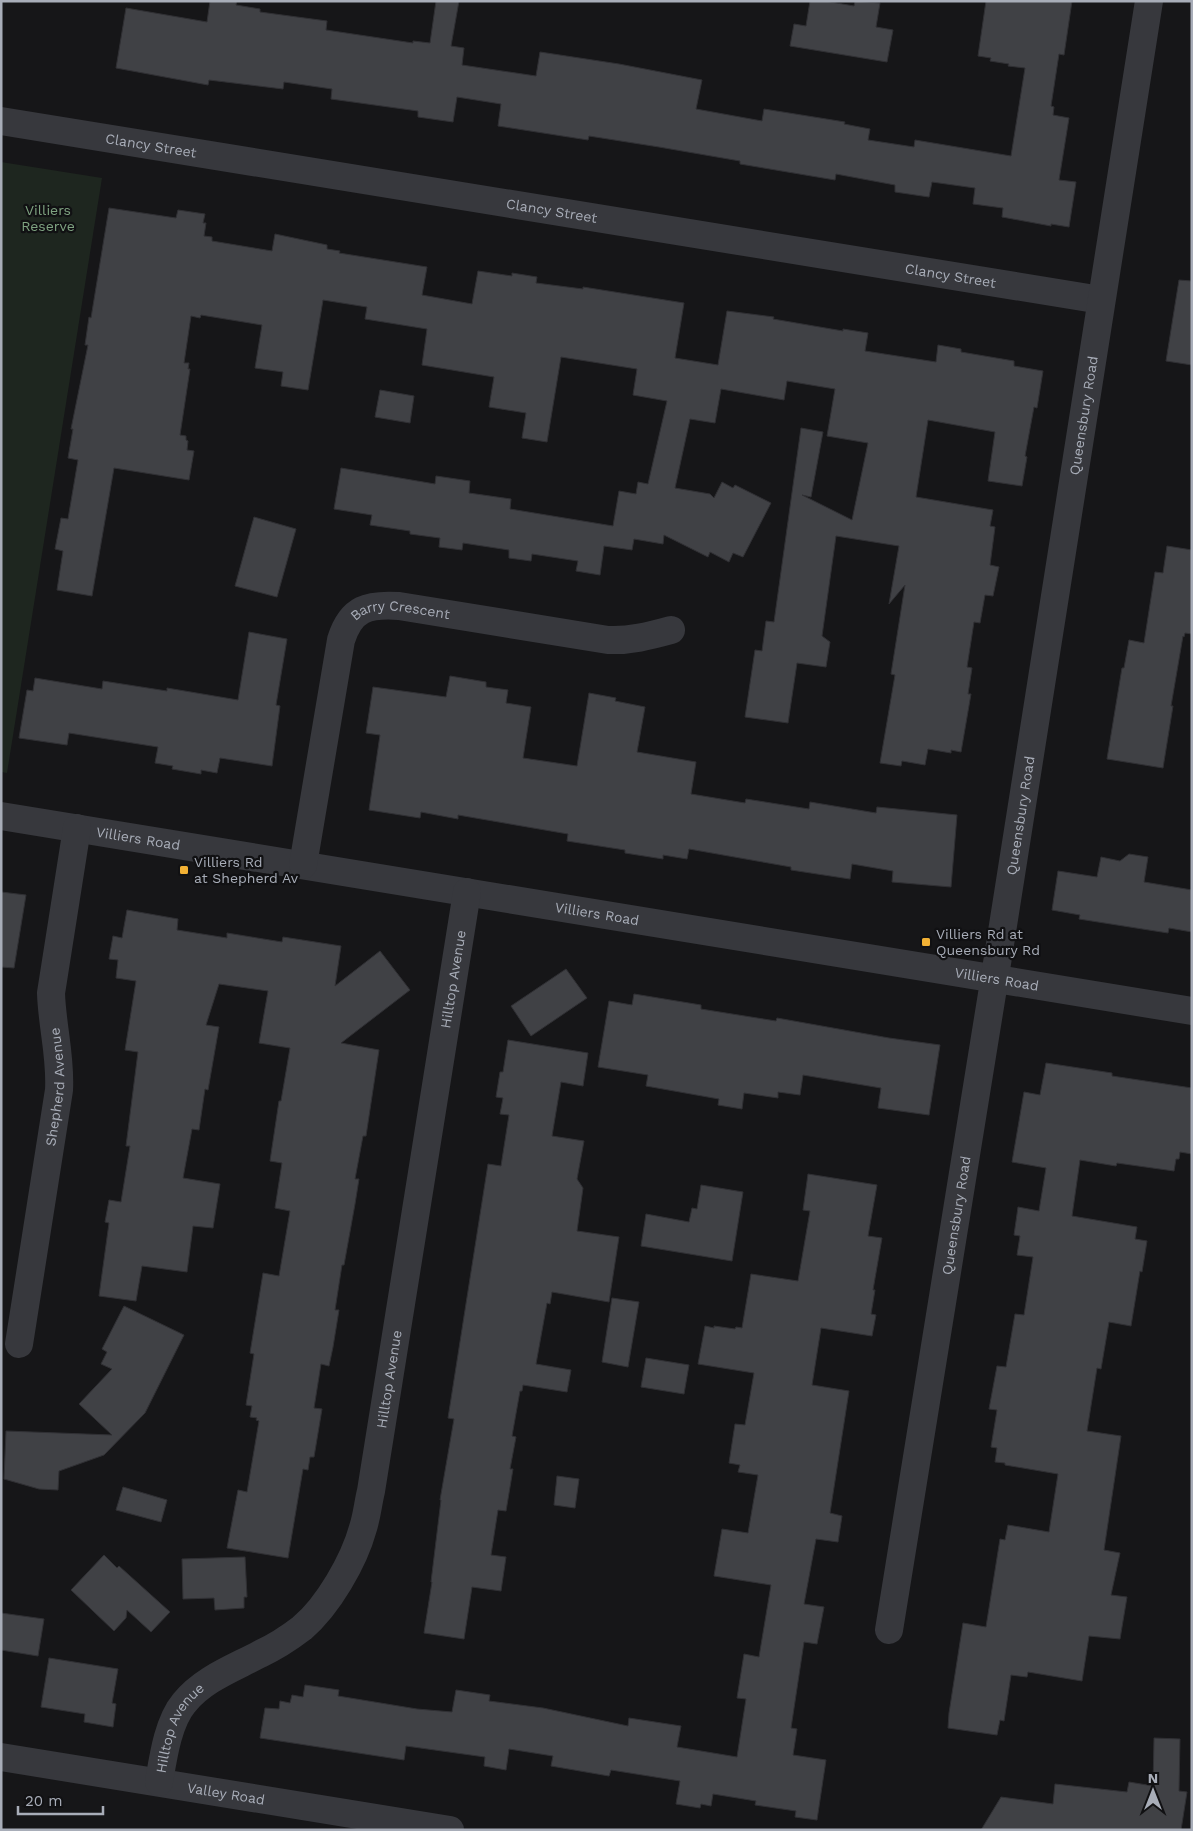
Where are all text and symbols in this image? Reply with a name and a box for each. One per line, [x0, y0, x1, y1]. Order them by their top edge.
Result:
street label: Clancy Street [104, 130, 198, 161]
street label: Clancy Street [505, 195, 599, 226]
park label: Villiers Reserve [21, 202, 75, 234]
street label: Clancy Street [904, 260, 997, 291]
street label: Queensbury Road [1066, 355, 1101, 476]
street label: Barry Crescent [347, 597, 451, 624]
street label: Queensbury Road [1003, 755, 1038, 876]
street label: Villiers Road [95, 824, 181, 853]
place label: Villiers Rd at Shepherd Av [194, 854, 299, 886]
marker: Villiers Rd at Shepherd Av [178, 864, 190, 876]
street label: Villiers Road [554, 899, 640, 928]
place label: Villiers Rd at Queensbury Rd [936, 926, 1040, 958]
street label: Hilltop Avenue [437, 929, 469, 1029]
marker: Villiers Rd at Queensbury Rd [920, 936, 932, 948]
street label: Villiers Road [954, 964, 1040, 994]
street label: Shepherd Avenue [42, 1027, 67, 1147]
street label: Queensbury Road [939, 1155, 974, 1276]
street label: Hilltop Avenue [373, 1329, 405, 1429]
street label: Hilltop Avenue [153, 1680, 207, 1774]
north arrow [1128, 1766, 1178, 1816]
text: N [1148, 1770, 1158, 1786]
street label: Valley Road [186, 1779, 266, 1808]
scale bar [18, 1784, 102, 1816]
text: 20 m [25, 1792, 63, 1810]

